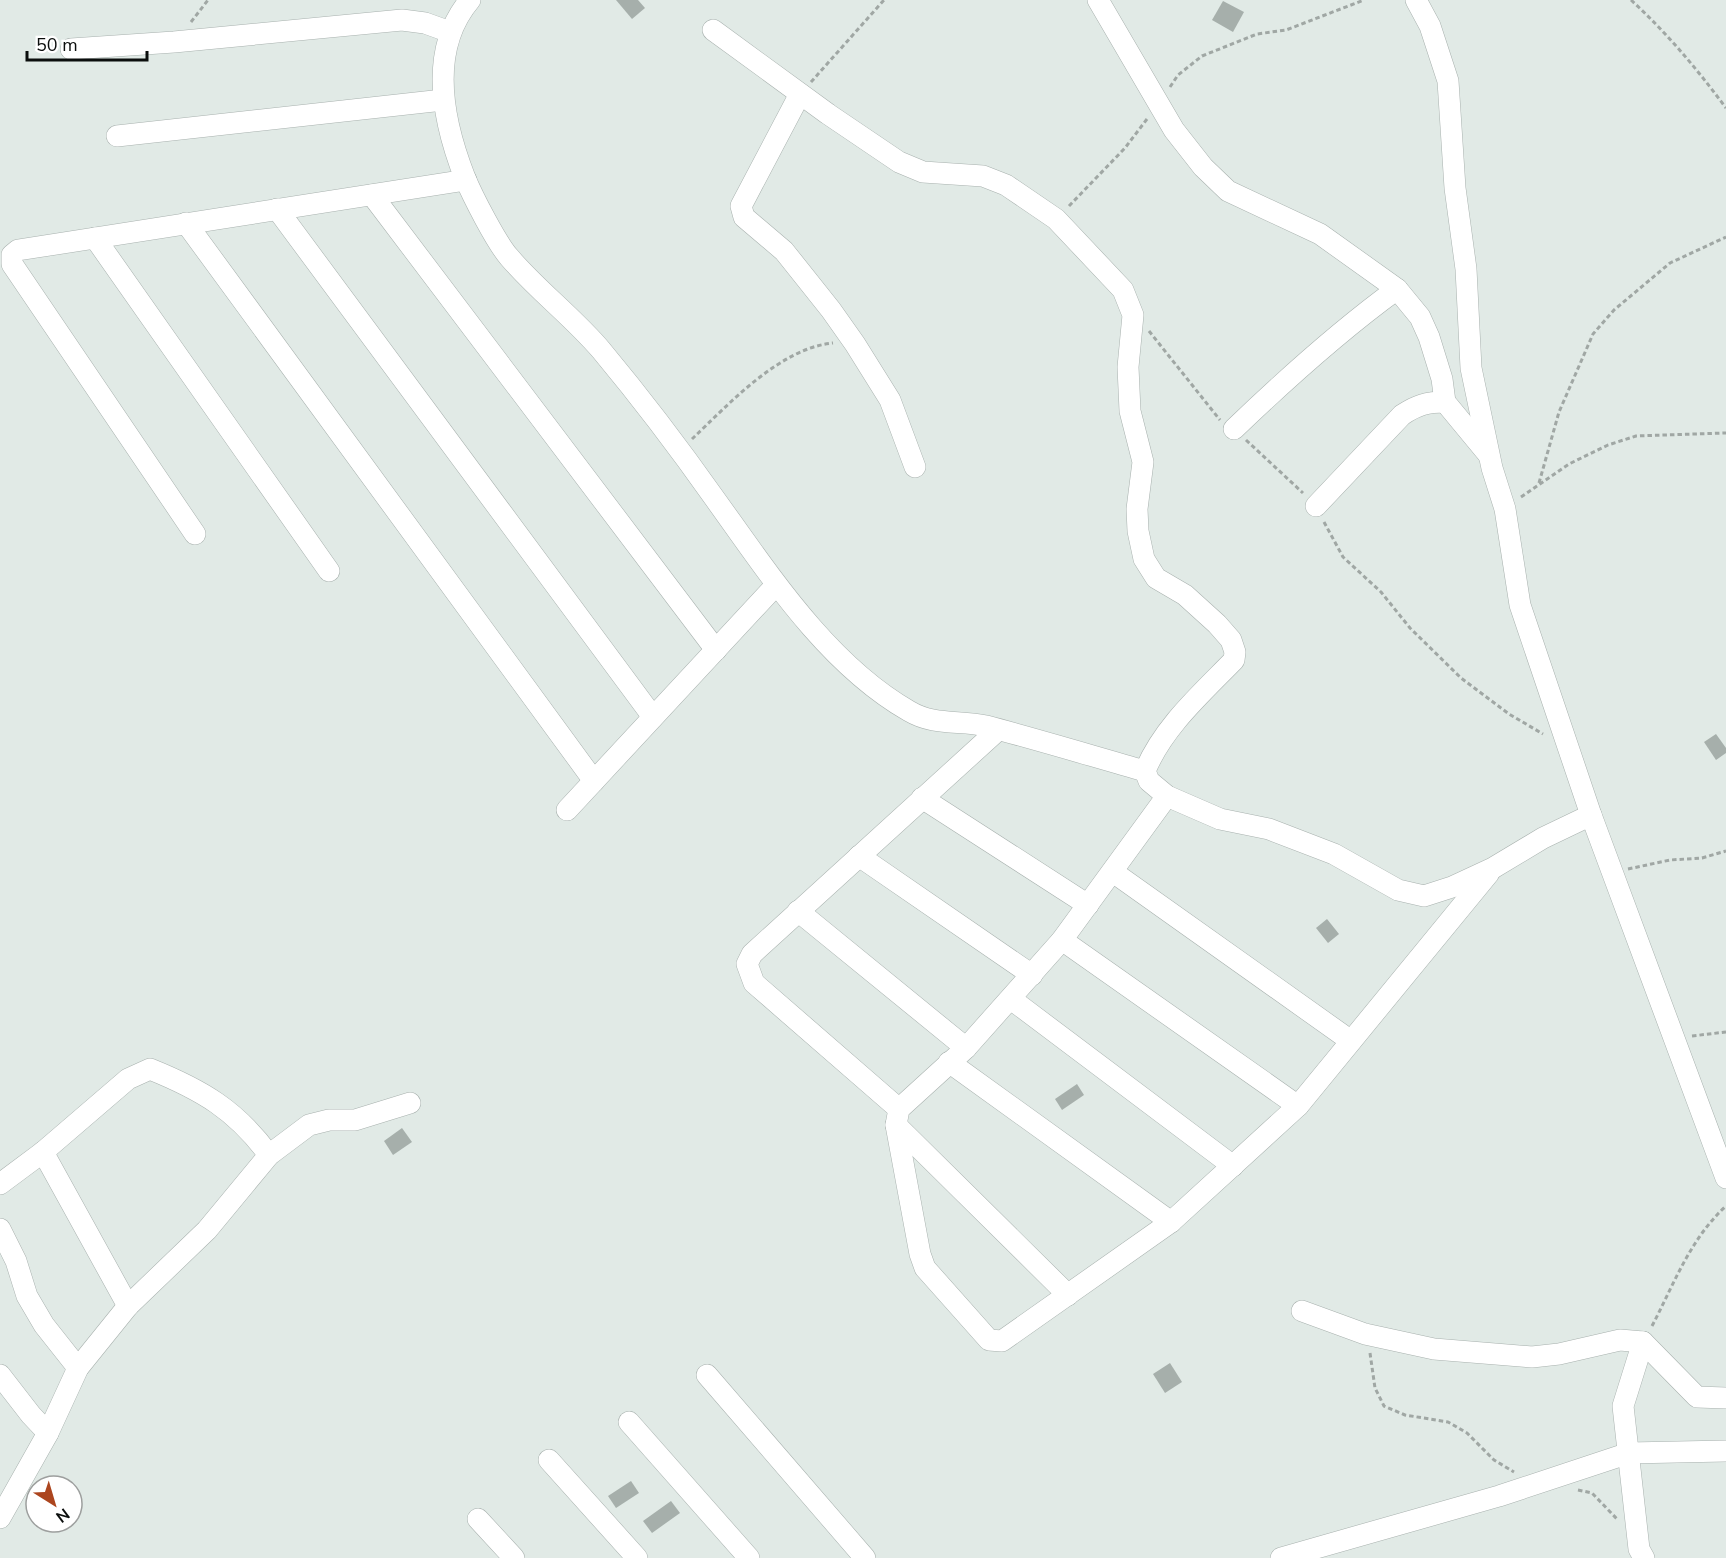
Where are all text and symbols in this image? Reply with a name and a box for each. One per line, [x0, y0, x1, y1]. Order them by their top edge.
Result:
scale bar [27, 24, 147, 62]
text: 50 m [36, 33, 78, 57]
north arrow [24, 1474, 84, 1534]
text: N [51, 1503, 74, 1528]

